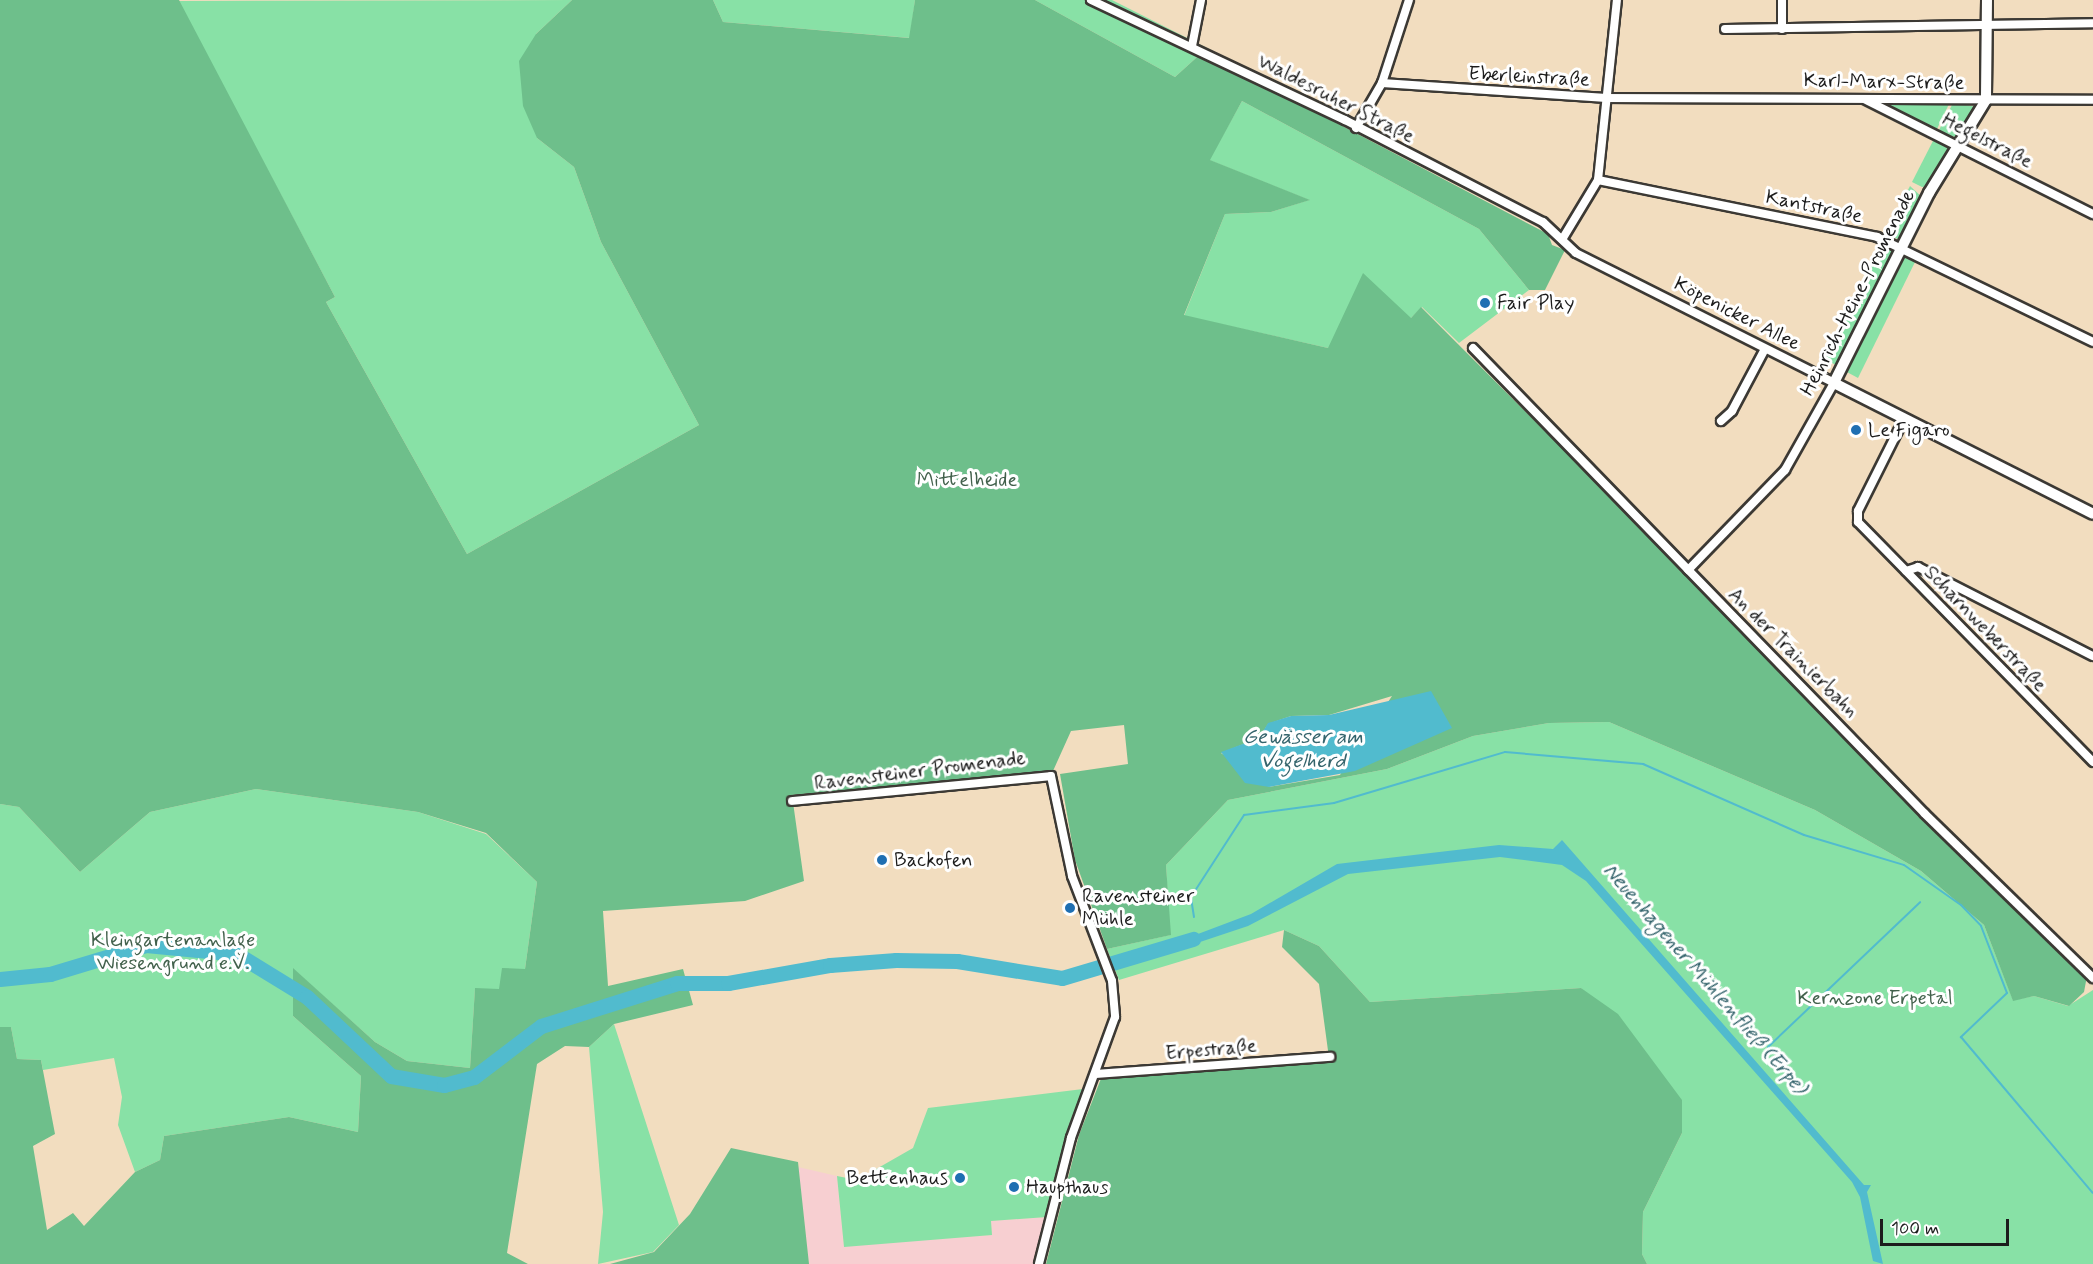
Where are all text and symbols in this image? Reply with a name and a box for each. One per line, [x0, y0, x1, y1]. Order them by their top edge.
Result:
street label: Waldesruher Straße [1254, 49, 1418, 149]
street label: Eberleinstraße [1468, 62, 1590, 92]
street label: Karl-Marx-Straße [1803, 69, 1965, 95]
street label: Hegelstraße [1938, 108, 2036, 174]
street label: Kantstraße [1763, 185, 1865, 229]
street label: Heinrich-Heine-Promenade [1796, 186, 1920, 400]
street label: Köpenicker Allee [1669, 272, 1805, 356]
place label: Fair Play [1497, 291, 1572, 315]
marker: Fair Play [1478, 296, 1492, 310]
place label: Le Figaro [1868, 418, 1946, 442]
marker: Le Figaro [1849, 423, 1863, 437]
park label: Mittelheide [917, 468, 1017, 492]
street label: Scharnweberstraße [1919, 561, 2051, 697]
street label: An der Trainierbahn [1723, 583, 1863, 723]
water label: Gewässer am Vogelherd [1243, 724, 1363, 774]
street label: Ravensteiner Promenade [814, 746, 1026, 796]
place label: Backofen [894, 848, 973, 872]
marker: Backofen [875, 853, 889, 867]
water label: Neuenhagener Mühlenfließ (Erpe) [1597, 858, 1813, 1100]
place label: Ravensteiner Mühle [1082, 885, 1194, 932]
marker: Ravensteiner Mühle [1063, 901, 1077, 915]
park label: Kleingartenanlage Wiesengrund e.V. [91, 928, 255, 975]
park label: Kernzone Erpetal [1797, 986, 1953, 1010]
street label: Erpestraße [1165, 1034, 1257, 1066]
place label: Bettenhaus [846, 1166, 948, 1190]
marker: Bettenhaus [953, 1171, 967, 1185]
place label: Haupthaus [1026, 1175, 1108, 1199]
marker: Haupthaus [1007, 1180, 1021, 1194]
scale bar [1883, 1207, 2012, 1245]
text: 100 m [1891, 1217, 1939, 1241]

